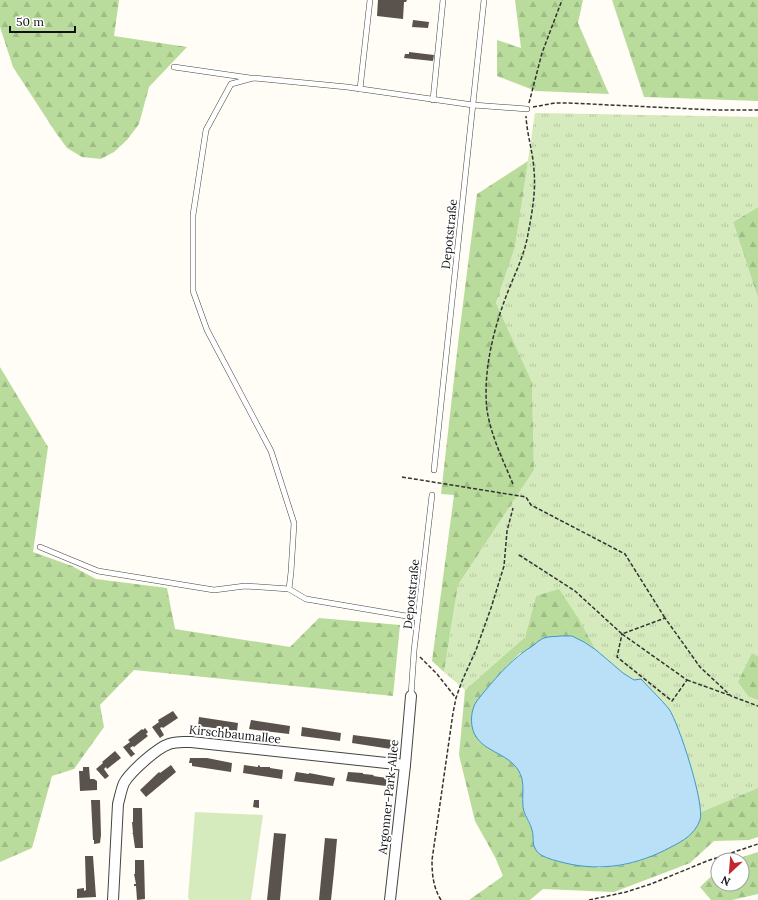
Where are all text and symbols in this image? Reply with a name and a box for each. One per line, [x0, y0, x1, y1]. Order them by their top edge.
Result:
scale bar [10, 8, 75, 34]
text: 50 m [16, 14, 44, 29]
street label: Depotstraße [438, 198, 460, 270]
street label: Depotstraße [400, 558, 422, 630]
street label: Kirschbaumallee [188, 722, 282, 746]
street label: Argonner-Park-Allee [374, 738, 402, 856]
north arrow [710, 852, 750, 892]
text: N [718, 873, 733, 889]

